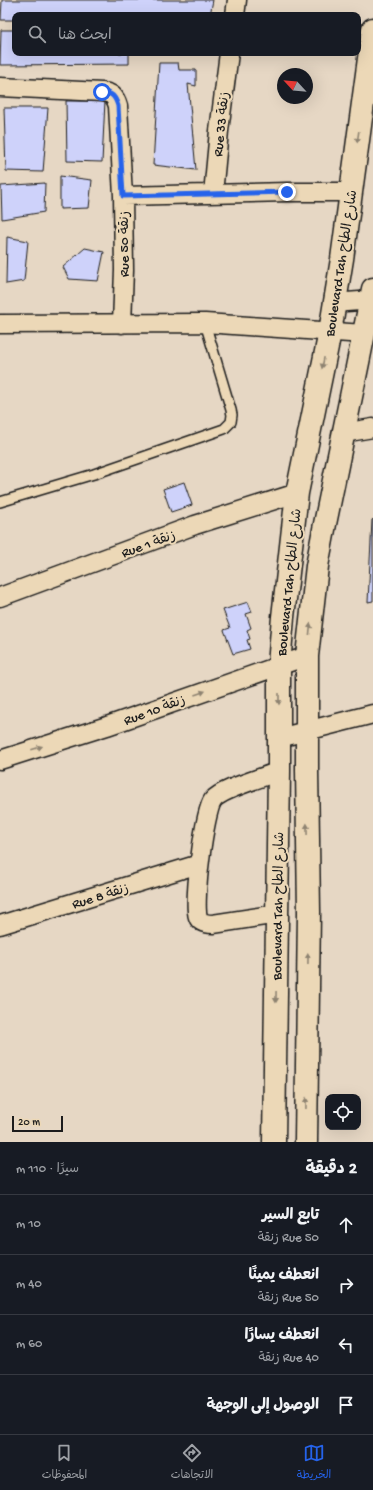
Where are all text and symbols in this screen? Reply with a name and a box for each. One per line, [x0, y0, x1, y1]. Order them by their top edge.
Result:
search box [12, 12, 361, 56]
icon: search [26, 23, 48, 45]
text: ابحث هنا [58, 27, 112, 45]
north arrow [277, 68, 313, 104]
route start [93, 83, 111, 101]
street label: Rue 33 زنقة [211, 91, 234, 158]
one-way arrow [355, 131, 362, 143]
route end [278, 183, 296, 201]
street label: Boulevard Tah شارع الطاح [322, 189, 362, 339]
street label: Rue 50 زنقة [117, 211, 134, 277]
one-way arrow [320, 356, 326, 369]
street label: Boulevard Tah شارع الطاح [274, 508, 307, 658]
street label: Rue 1 زنقة [119, 528, 178, 563]
one-way arrow [307, 623, 313, 635]
one-way arrow [194, 689, 206, 695]
street label: Rue 10 زنقة [122, 692, 188, 730]
one-way arrow [276, 693, 282, 706]
one-way arrow [31, 745, 43, 751]
one-way arrow [304, 823, 311, 835]
street label: Boulevard Tah شارع الطاح [270, 832, 289, 981]
street label: Rue 8 زنقة [70, 881, 131, 914]
one-way arrow [305, 952, 311, 965]
one-way arrow [273, 991, 279, 1004]
map controls [325, 1094, 361, 1130]
button: locate [325, 1094, 361, 1130]
one-way arrow [303, 1096, 309, 1109]
scale bar [12, 1114, 63, 1133]
text: 20 m [18, 1117, 40, 1129]
text: 2 دقيقة [305, 1160, 357, 1180]
text: سيرًا · 110 m [16, 1162, 79, 1177]
text: تابع السير [262, 1207, 319, 1225]
icon: ahead [335, 1214, 357, 1236]
text: 10 m [16, 1217, 41, 1232]
text: Rue 50 زنقة [258, 1231, 319, 1246]
text: انعطف يمينًا [248, 1267, 319, 1285]
icon: right [335, 1274, 357, 1296]
text: 40 m [16, 1277, 42, 1292]
text: Rue 50 زنقة [258, 1291, 319, 1306]
text: انعطف يسارًا [245, 1327, 319, 1345]
icon: left [335, 1334, 357, 1356]
text: 60 m [16, 1337, 42, 1352]
text: Rue 40 زنقة [258, 1351, 319, 1366]
icon: arrive [335, 1394, 357, 1416]
text: الوصول إلى الوجهة [206, 1397, 319, 1415]
tab: المحفوظات [42, 1442, 87, 1484]
tab: الاتجاهات [171, 1442, 213, 1484]
tab: الخريطة [297, 1442, 331, 1484]

